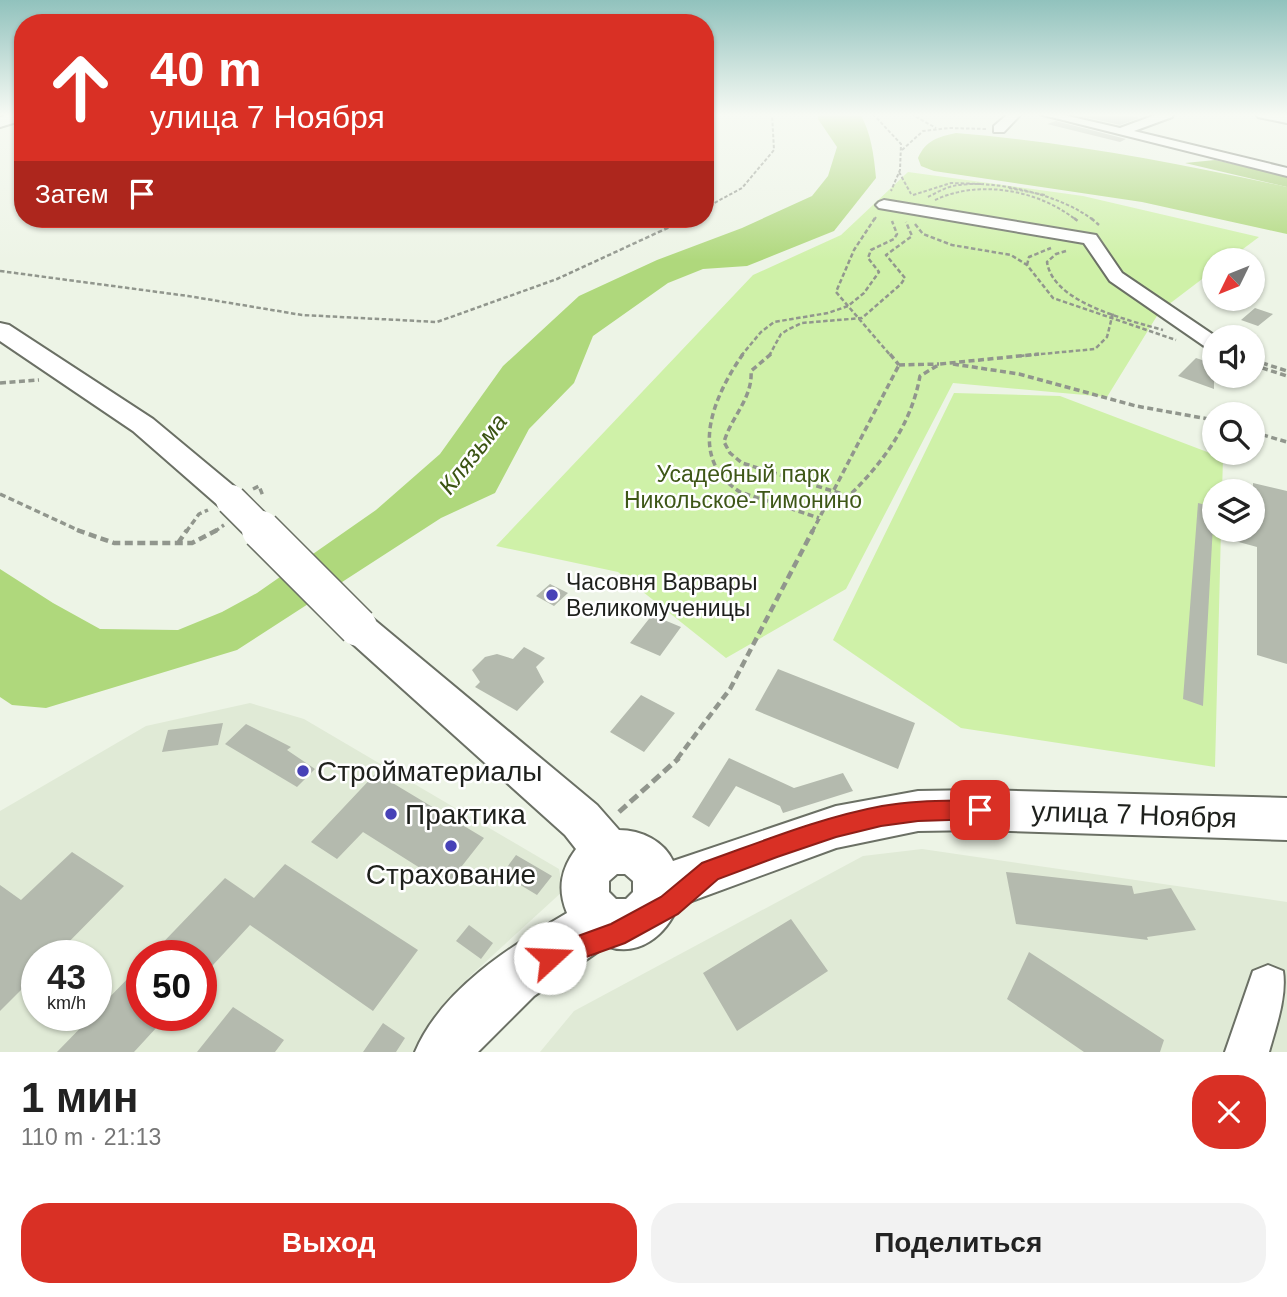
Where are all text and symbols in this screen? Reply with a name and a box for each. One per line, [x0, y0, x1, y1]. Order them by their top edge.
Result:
icon: ahead [35, 42, 126, 133]
text: 40 m [150, 42, 262, 96]
text: улица 7 Ноября [150, 99, 385, 135]
icon: arrive [123, 175, 161, 213]
text: Затем [35, 179, 109, 209]
north arrow [1202, 248, 1265, 312]
map controls [1202, 248, 1265, 542]
button: sound [1202, 325, 1265, 388]
button: search [1202, 402, 1265, 465]
water label: Клязьма [433, 408, 512, 499]
park label: Усадебный парк Никольское-Тимонино [624, 461, 862, 513]
button: layers [1202, 479, 1265, 542]
place label: Часовня Варвары Великомученицы [566, 569, 757, 621]
marker: Часовня Варвары Великомученицы [544, 587, 560, 603]
place label: Стройматериалы [317, 756, 542, 787]
marker: Стройматериалы [295, 763, 311, 779]
pin [950, 780, 1010, 840]
icon: arrive [961, 791, 999, 829]
street label: улица 7 Ноября [1031, 795, 1237, 834]
place label: Практика [405, 799, 526, 830]
marker: Практика [383, 806, 399, 822]
marker: Страхование [443, 838, 459, 854]
place label: Страхование [366, 859, 536, 890]
position arrow [513, 921, 587, 995]
speed limit sign: 50 [126, 940, 217, 1031]
text: 43 [47, 957, 86, 996]
text: km/h [47, 993, 86, 1013]
text: 1 мин [21, 1074, 138, 1121]
button: close [1192, 1075, 1266, 1149]
text: 110 m · 21:13 [21, 1124, 161, 1150]
button: Выход [21, 1203, 637, 1283]
button: Поделиться [651, 1203, 1266, 1283]

